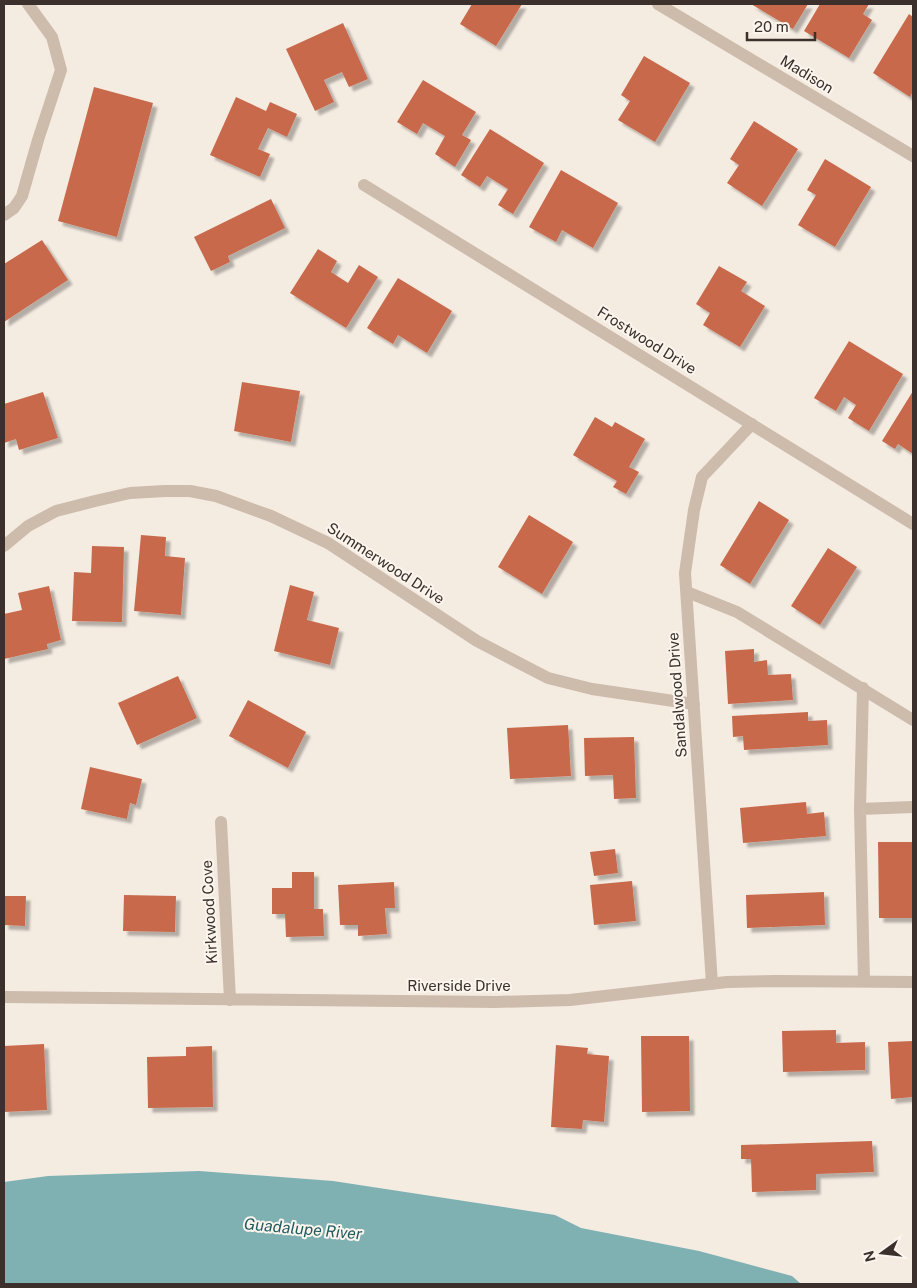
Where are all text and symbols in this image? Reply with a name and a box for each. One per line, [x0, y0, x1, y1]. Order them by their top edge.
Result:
scale bar [747, 10, 814, 42]
text: 20 m [754, 18, 789, 35]
street label: Madison [777, 52, 837, 96]
street label: Frostwood Drive [594, 303, 700, 377]
street label: Summerwood Drive [324, 519, 448, 607]
street label: Sandalwood Drive [664, 632, 690, 758]
street label: Kirkwood Cove [198, 860, 220, 964]
street label: Riverside Drive [407, 977, 511, 994]
water label: Guadalupe River [243, 1214, 364, 1244]
north arrow [857, 1228, 907, 1278]
text: N [860, 1249, 879, 1264]

